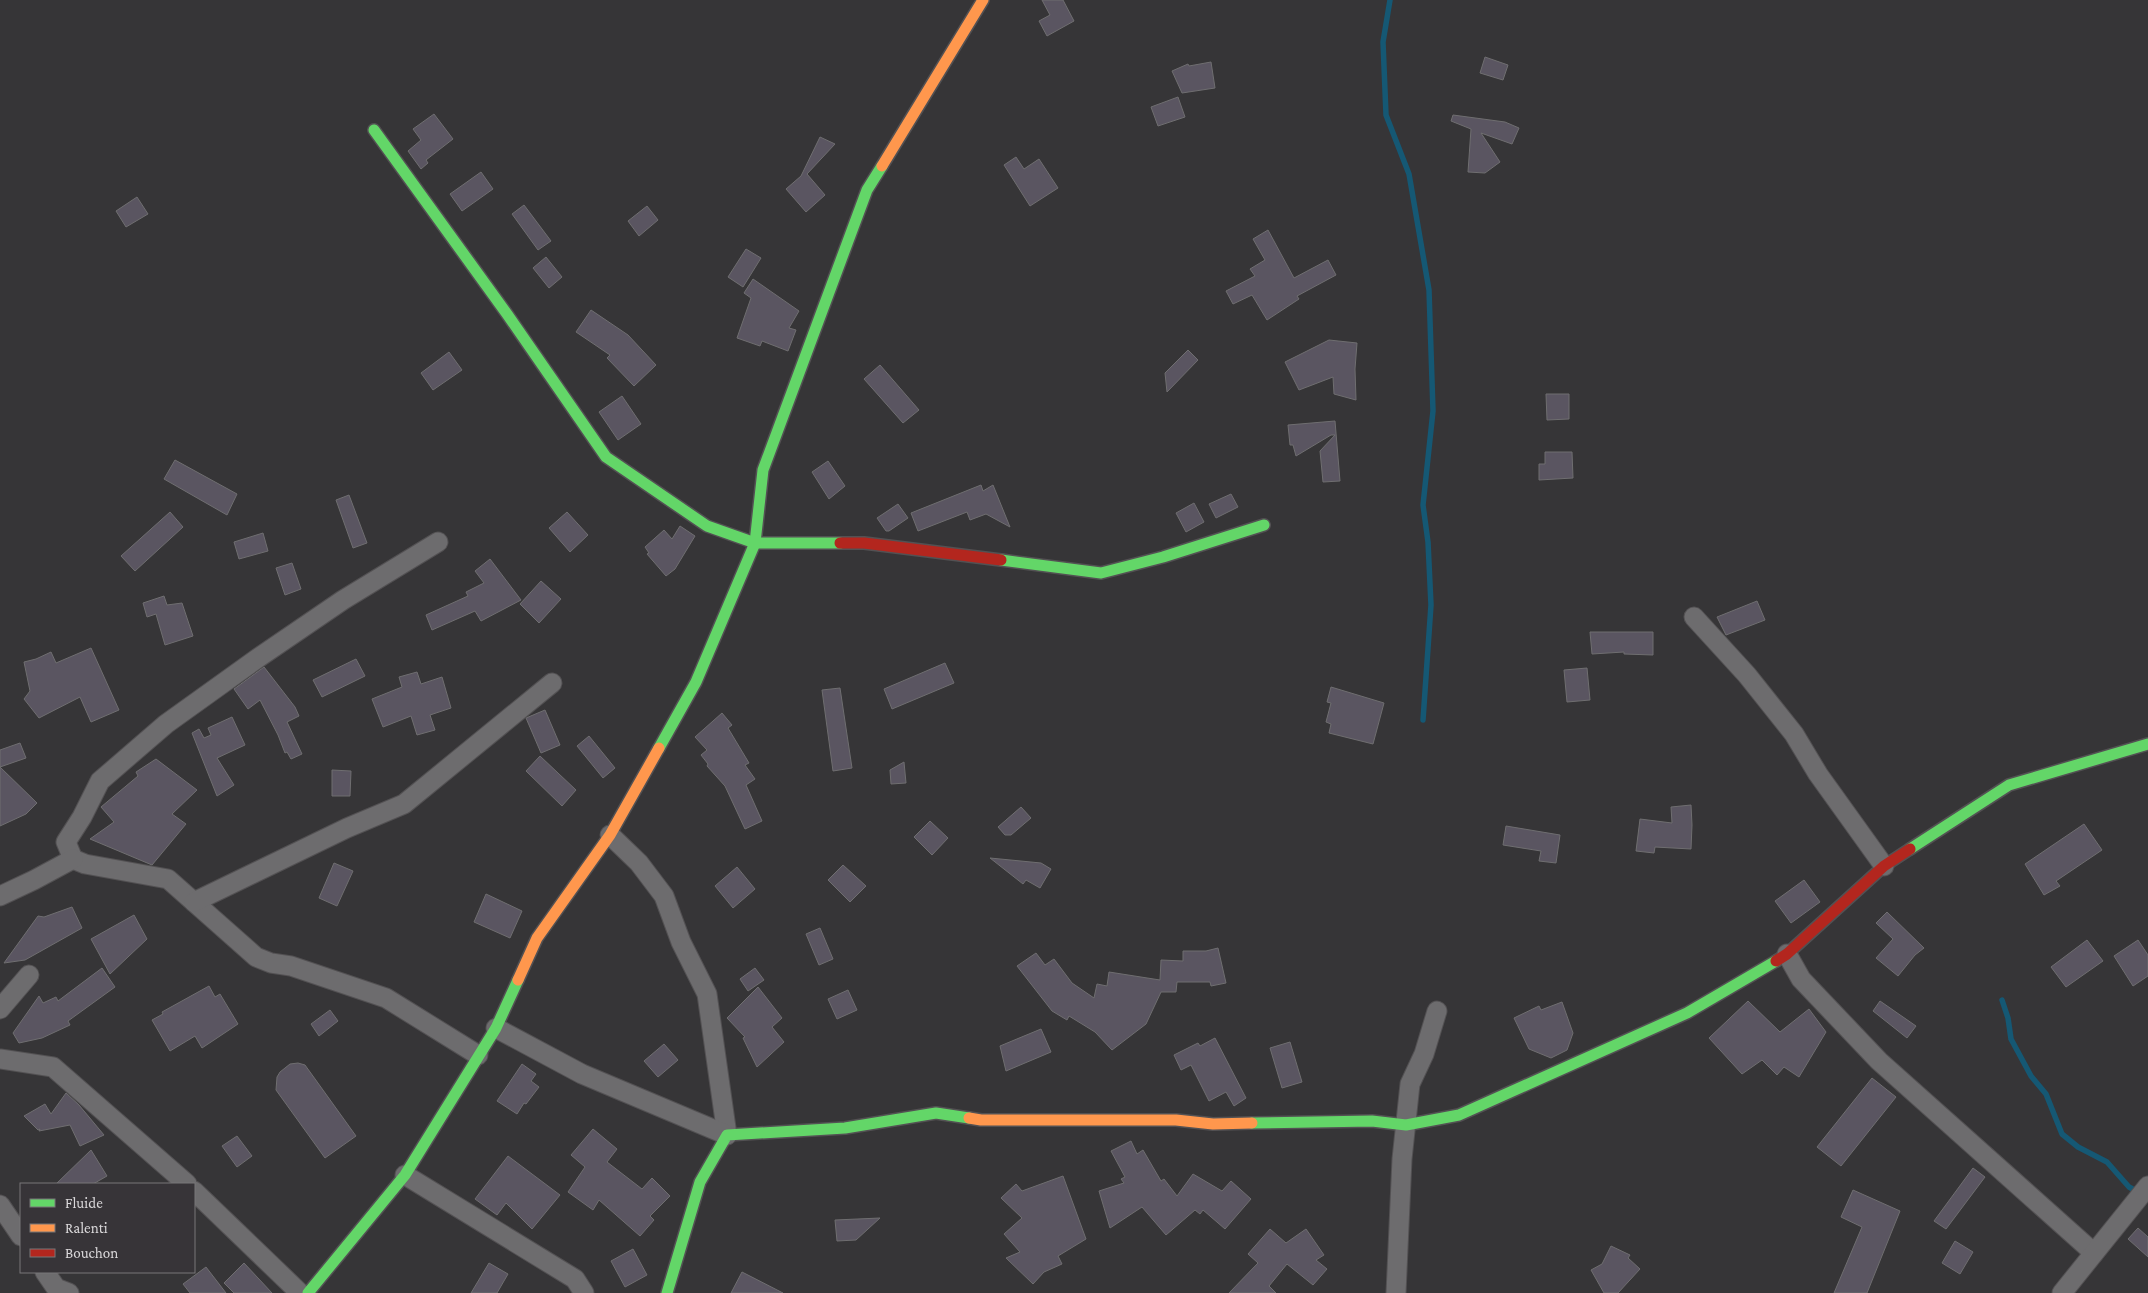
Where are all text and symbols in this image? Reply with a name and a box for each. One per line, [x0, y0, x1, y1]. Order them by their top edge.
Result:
legend [20, 1183, 195, 1273]
text: Fluide [65, 1195, 103, 1211]
text: Ralenti [65, 1220, 108, 1236]
text: Bouchon [65, 1245, 118, 1261]

